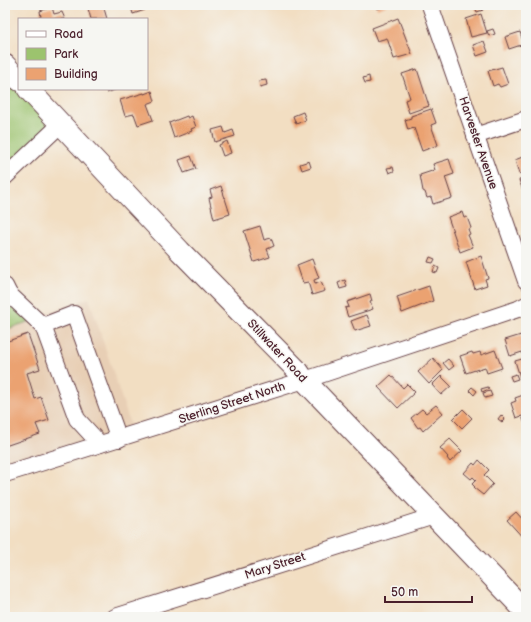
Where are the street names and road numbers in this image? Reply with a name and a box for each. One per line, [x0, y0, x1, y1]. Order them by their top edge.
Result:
street label: Harvester Avenue [455, 95, 501, 191]
street label: Stillwater Road [244, 316, 310, 386]
street label: Sterling Street North [177, 379, 287, 427]
street label: Mary Street [243, 549, 307, 583]

